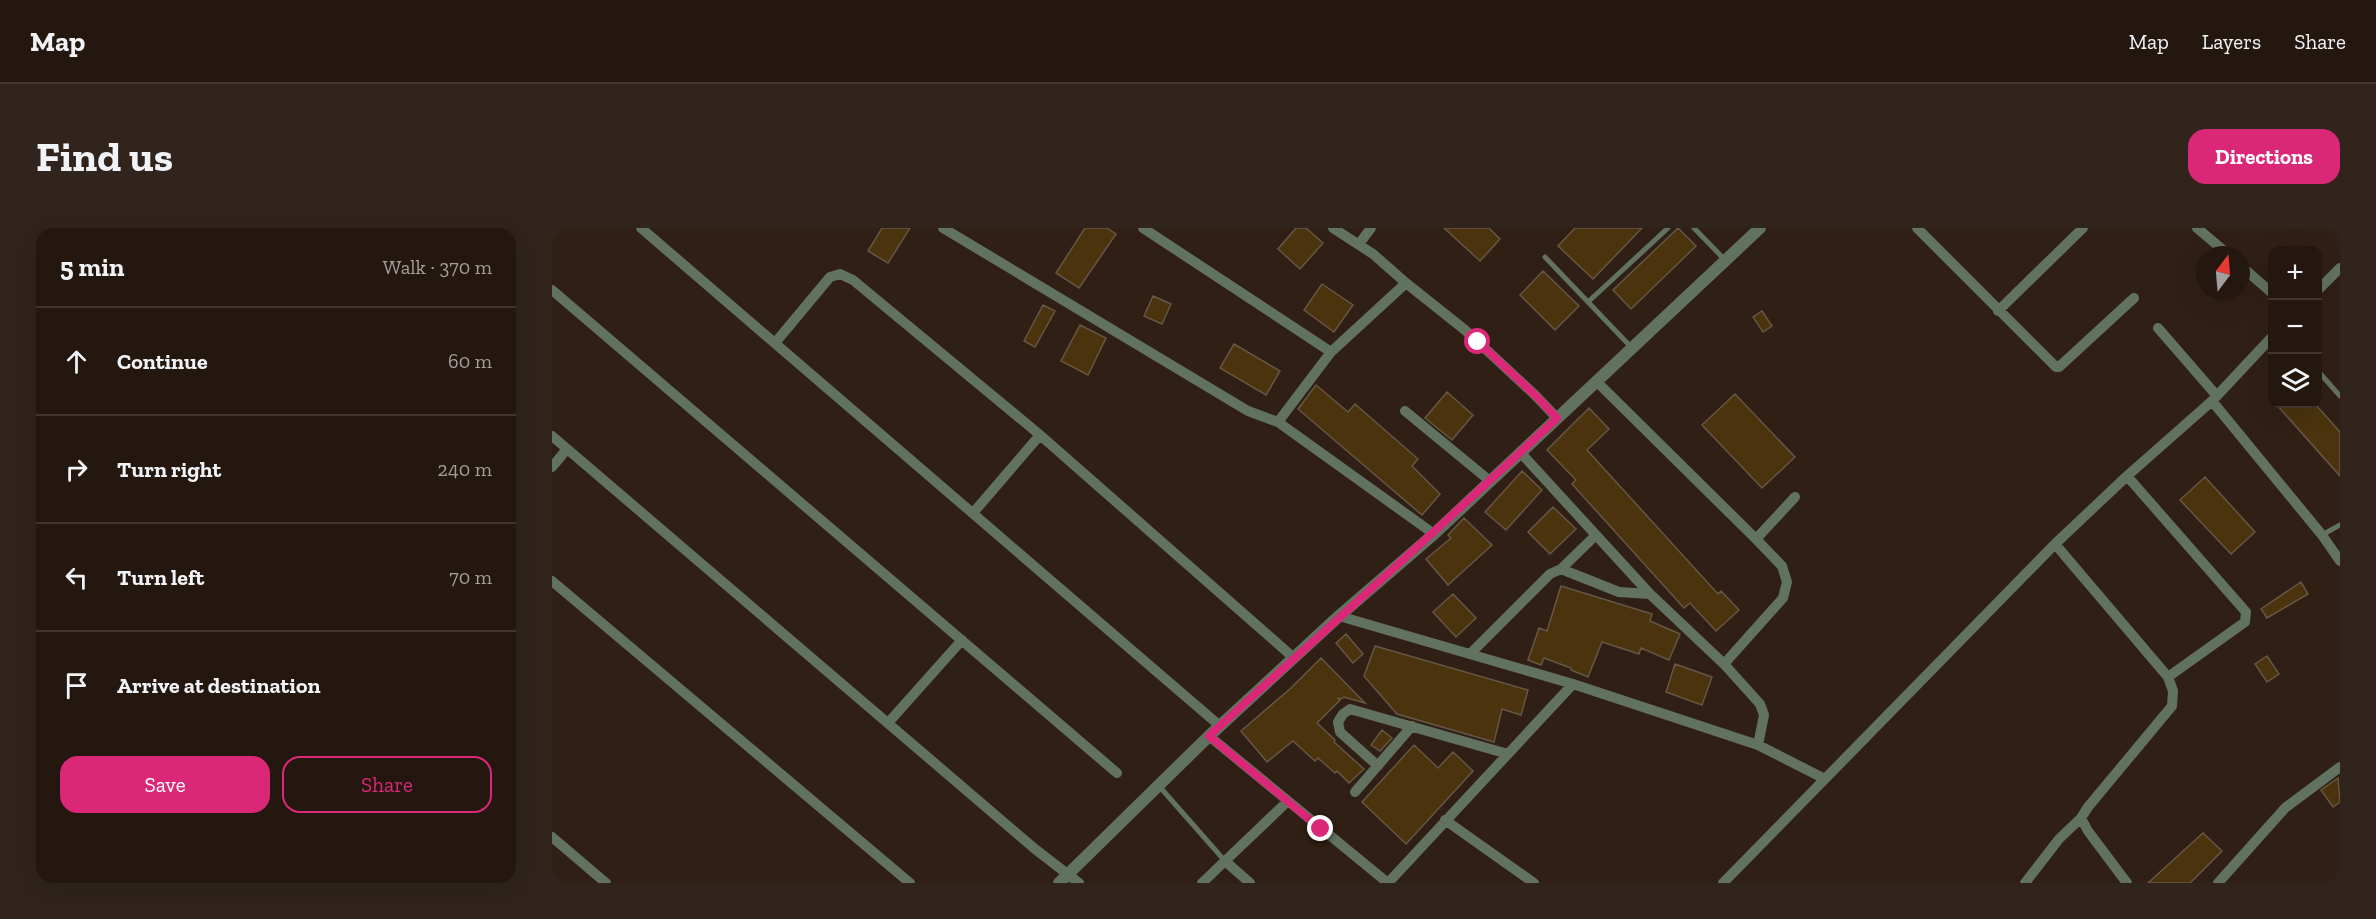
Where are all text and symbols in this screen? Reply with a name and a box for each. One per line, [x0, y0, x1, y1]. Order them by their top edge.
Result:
text: Map [30, 25, 85, 58]
text: Map [2129, 29, 2169, 54]
text: Layers [2202, 29, 2261, 54]
text: Share [2294, 29, 2346, 54]
button: Directions [2188, 129, 2340, 184]
text: Find us [36, 131, 173, 182]
north arrow [2196, 246, 2250, 300]
map controls [2268, 246, 2322, 408]
button: + [2268, 246, 2322, 300]
text: 5 min [60, 251, 124, 283]
text: Walk · 370 m [383, 255, 492, 279]
button: − [2268, 300, 2322, 354]
route start [1464, 328, 1490, 354]
icon: ahead [60, 345, 93, 378]
text: Continue [117, 348, 208, 375]
text: 60 m [448, 349, 492, 373]
button: layers [2268, 354, 2322, 408]
icon: right [60, 453, 93, 486]
text: Turn right [117, 456, 221, 483]
text: 240 m [438, 457, 492, 481]
icon: left [60, 561, 93, 594]
text: Turn left [117, 564, 204, 591]
text: 70 m [449, 565, 492, 589]
icon: arrive [60, 669, 93, 702]
text: Arrive at destination [117, 672, 320, 699]
button: Save [60, 756, 270, 813]
button: Share [282, 756, 492, 813]
route end [1307, 815, 1333, 841]

